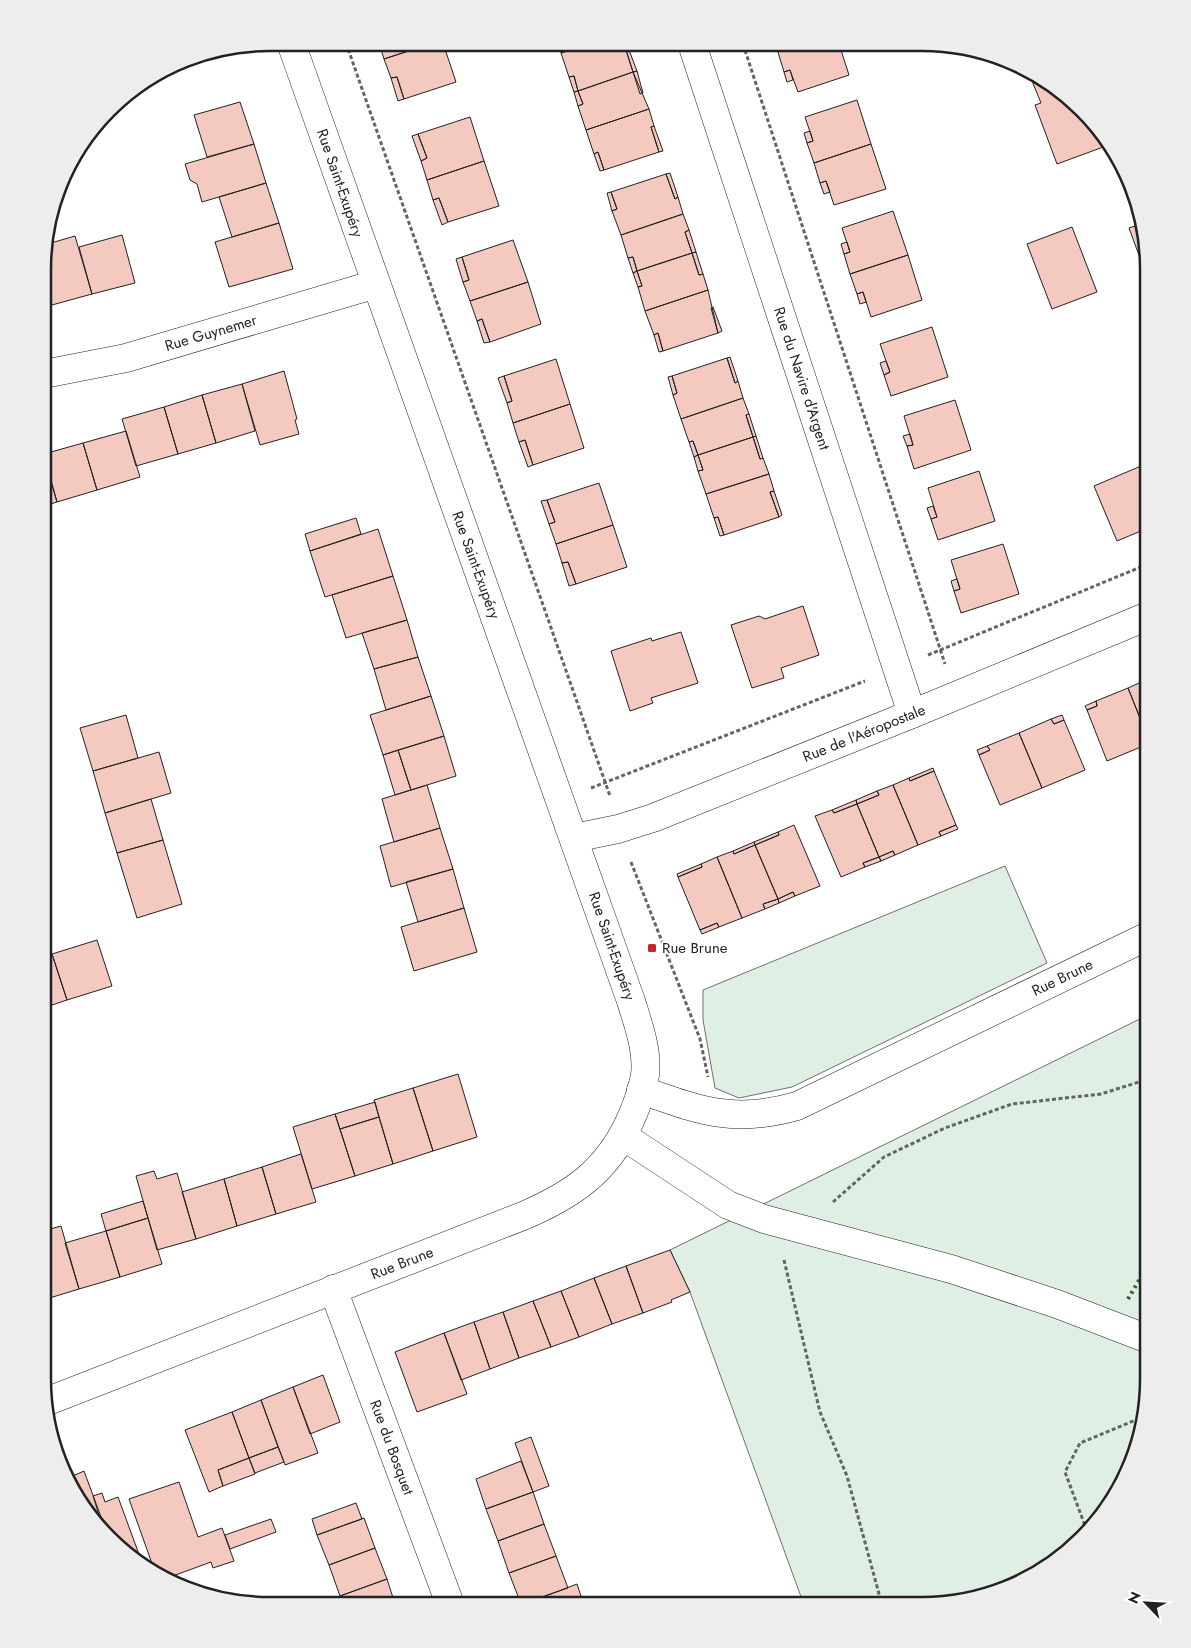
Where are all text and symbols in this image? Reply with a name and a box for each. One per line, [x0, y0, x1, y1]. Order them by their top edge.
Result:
street label: Rue Saint-Exupéry [311, 126, 369, 240]
street label: Rue du Navire d'Argent [768, 304, 836, 453]
street label: Rue Guynemer [162, 309, 260, 357]
street label: Rue Saint-Exupéry [446, 508, 506, 622]
street label: Rue de l'Aéropostale [799, 699, 929, 768]
street label: Rue Saint-Exupéry [583, 889, 641, 1003]
place label: Rue Brune [662, 937, 728, 959]
marker: Rue Brune [646, 942, 658, 954]
street label: Rue Brune [1028, 953, 1097, 1002]
street label: Rue Brune [368, 1241, 437, 1285]
street label: Rue du Bosquet [364, 1397, 420, 1498]
north arrow [1121, 1578, 1171, 1628]
text: N [1123, 1588, 1146, 1607]

